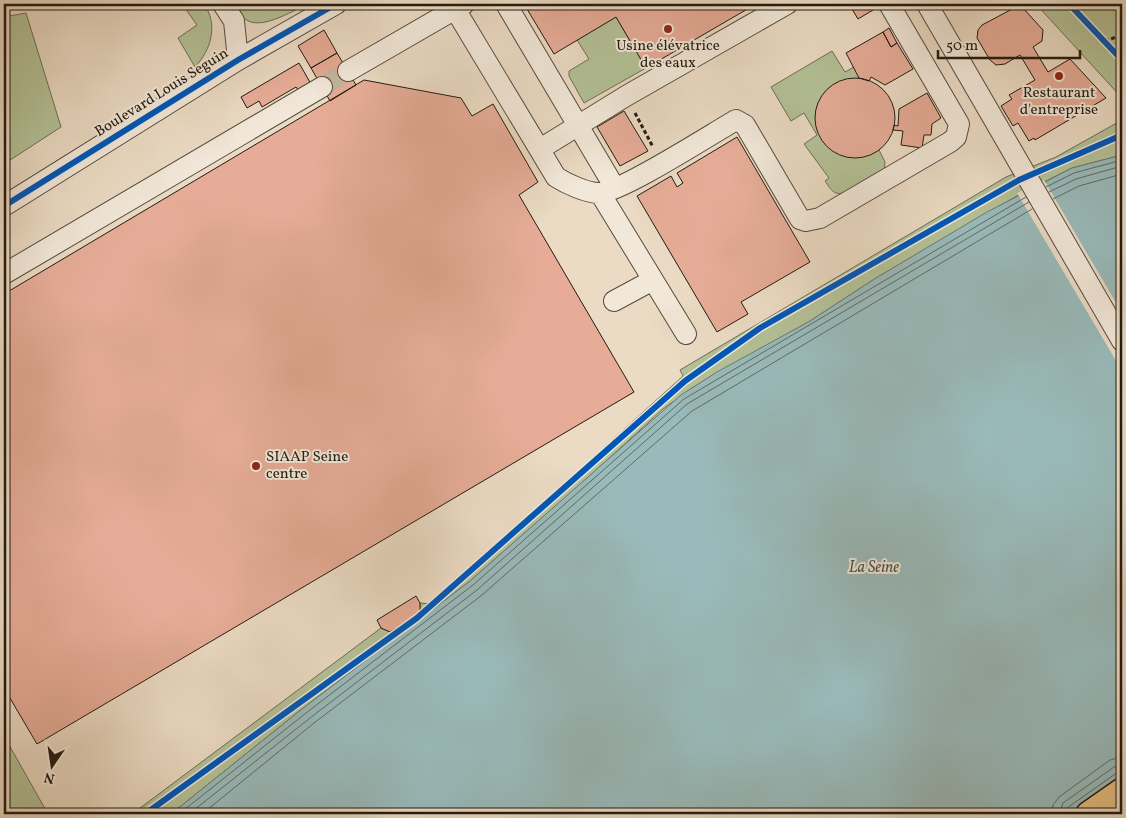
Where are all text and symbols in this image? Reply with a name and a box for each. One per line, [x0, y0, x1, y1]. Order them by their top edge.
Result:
marker: Usine élévatrice des eaux [662, 23, 674, 35]
scale bar [938, 28, 1081, 60]
place label: Usine élévatrice des eaux [616, 36, 720, 74]
text: 50 m [946, 36, 978, 57]
street label: Boulevard Louis Seguin [91, 43, 233, 143]
marker: Restaurant d'entreprise [1053, 70, 1065, 82]
place label: Restaurant d'entreprise [1020, 83, 1098, 121]
place label: SIAAP Seine centre [266, 447, 348, 485]
marker: SIAAP Seine centre [250, 460, 262, 472]
water label: La Seine [849, 557, 899, 579]
north arrow [28, 740, 78, 790]
text: N [42, 767, 57, 788]

